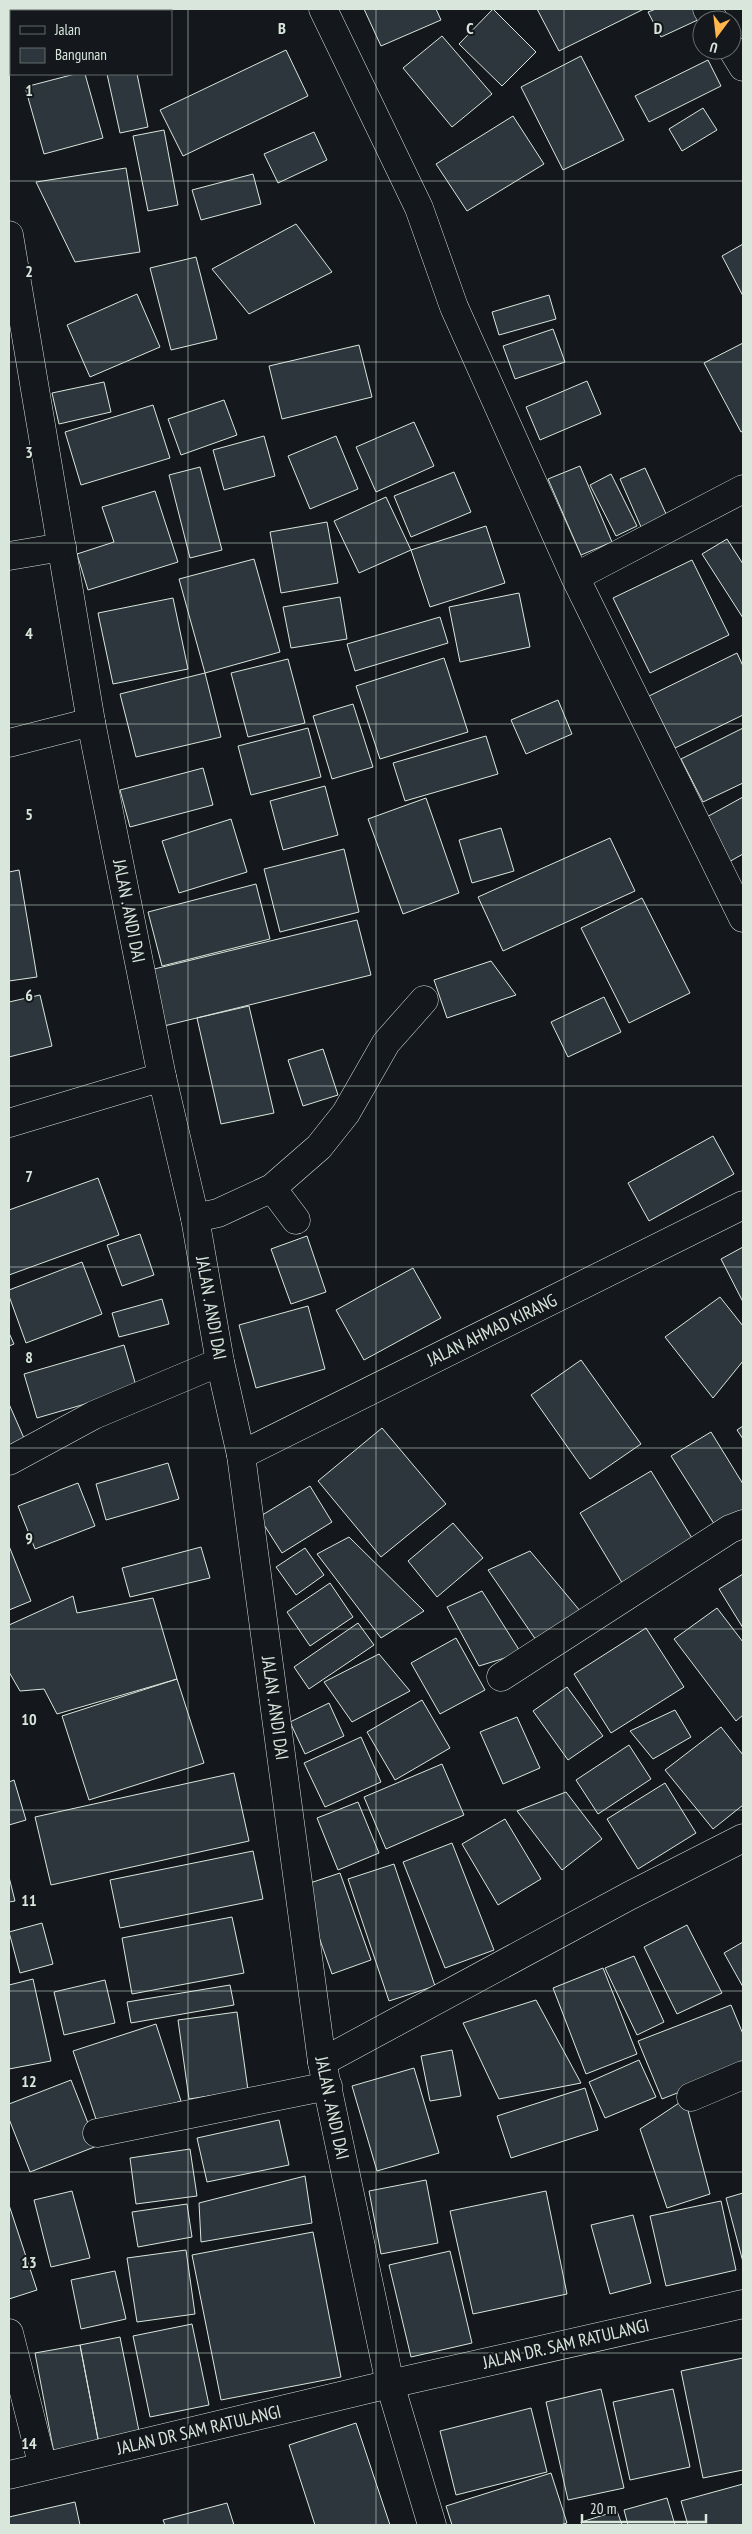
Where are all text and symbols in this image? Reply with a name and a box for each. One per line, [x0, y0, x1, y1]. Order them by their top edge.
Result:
legend [10, 10, 172, 75]
north arrow [692, 10, 742, 60]
text: B [278, 18, 286, 38]
text: C [466, 18, 474, 38]
text: D [654, 18, 663, 38]
text: Jalan [54, 20, 81, 39]
text: U [708, 38, 719, 57]
text: Bangunan [55, 45, 107, 64]
text: 1 [25, 80, 33, 100]
text: 2 [25, 261, 33, 281]
text: 3 [25, 442, 33, 462]
text: 4 [25, 623, 33, 643]
text: 5 [25, 804, 33, 824]
street label: JALAN . ANDI DAI [108, 856, 151, 965]
text: 6 [25, 985, 33, 1005]
text: 7 [25, 1166, 33, 1186]
street label: JALAN . ANDI DAI [191, 1253, 232, 1362]
street label: JALAN AHMAD KIRANG [422, 1288, 561, 1371]
text: 8 [25, 1347, 33, 1367]
text: 9 [25, 1528, 33, 1548]
street label: JALAN . ANDI DAI [257, 1653, 294, 1761]
text: 10 [21, 1709, 37, 1729]
text: 11 [21, 1890, 37, 1910]
street label: JALAN . ANDI DAI [310, 2053, 355, 2162]
text: 12 [21, 2071, 37, 2091]
text: 13 [21, 2252, 37, 2272]
street label: JALAN DR. SAM RATULANGI [480, 2313, 651, 2374]
street label: JALAN DR SAM RATULANGI [114, 2399, 283, 2460]
text: 14 [21, 2433, 37, 2453]
scale bar [582, 2492, 706, 2524]
text: 20 m [590, 2499, 616, 2518]

